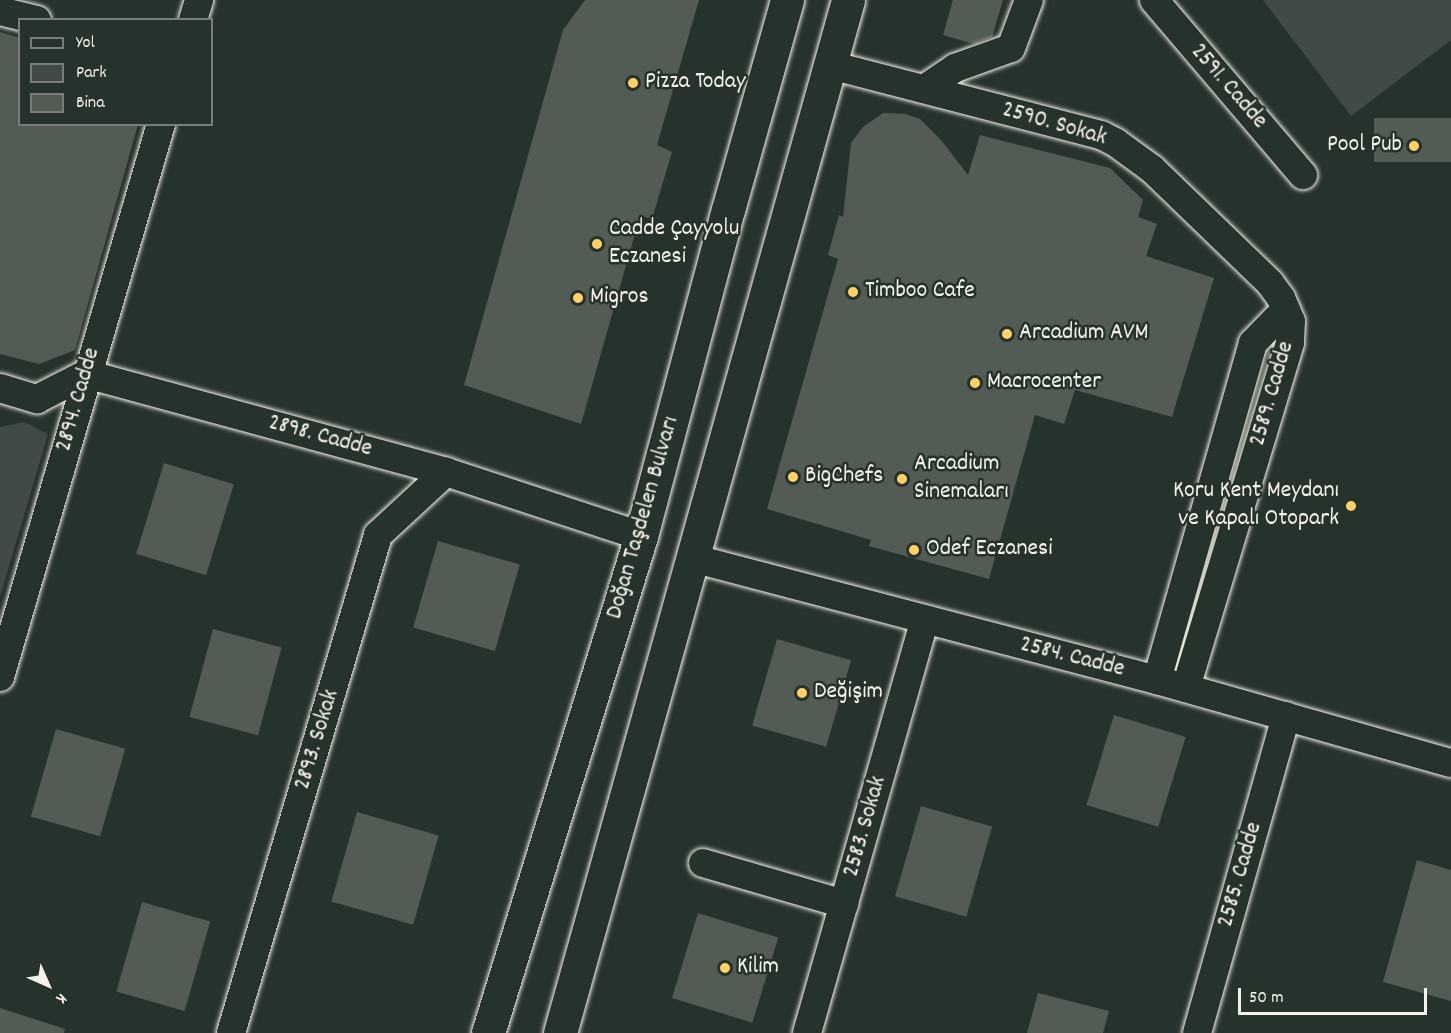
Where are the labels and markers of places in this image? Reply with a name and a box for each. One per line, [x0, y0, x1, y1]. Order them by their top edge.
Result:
place label: Pizza Today [645, 69, 746, 97]
marker: Pizza Today [626, 76, 640, 90]
place label: Pool Pub [1327, 132, 1402, 160]
marker: Pool Pub [1407, 139, 1421, 153]
place label: Cadde Çayyolu Eczanesi [609, 216, 739, 272]
marker: Cadde Çayyolu Eczanesi [590, 237, 604, 251]
place label: Timboo Cafe [865, 278, 975, 306]
place label: Migros [590, 284, 649, 312]
marker: Timboo Cafe [846, 285, 860, 299]
marker: Migros [571, 291, 585, 305]
place label: Arcadium AVM [1019, 320, 1149, 348]
marker: Arcadium AVM [1000, 327, 1014, 341]
place label: Macrocenter [987, 369, 1101, 397]
marker: Macrocenter [968, 376, 982, 390]
place label: Arcadium Sinemaları [914, 451, 1009, 507]
place label: BigChefs [805, 463, 883, 491]
marker: BigChefs [786, 470, 800, 484]
marker: Arcadium Sinemaları [895, 472, 909, 486]
place label: Koru Kent Meydanı ve Kapalı Otopark [1173, 478, 1339, 534]
marker: Koru Kent Meydanı ve Kapalı Otopark [1344, 499, 1358, 513]
place label: Odef Eczanesi [926, 536, 1053, 564]
marker: Odef Eczanesi [907, 543, 921, 557]
place label: Değişim [814, 679, 883, 707]
marker: Değişim [795, 686, 809, 700]
place label: Kilim [737, 954, 779, 982]
marker: Kilim [718, 961, 732, 975]

